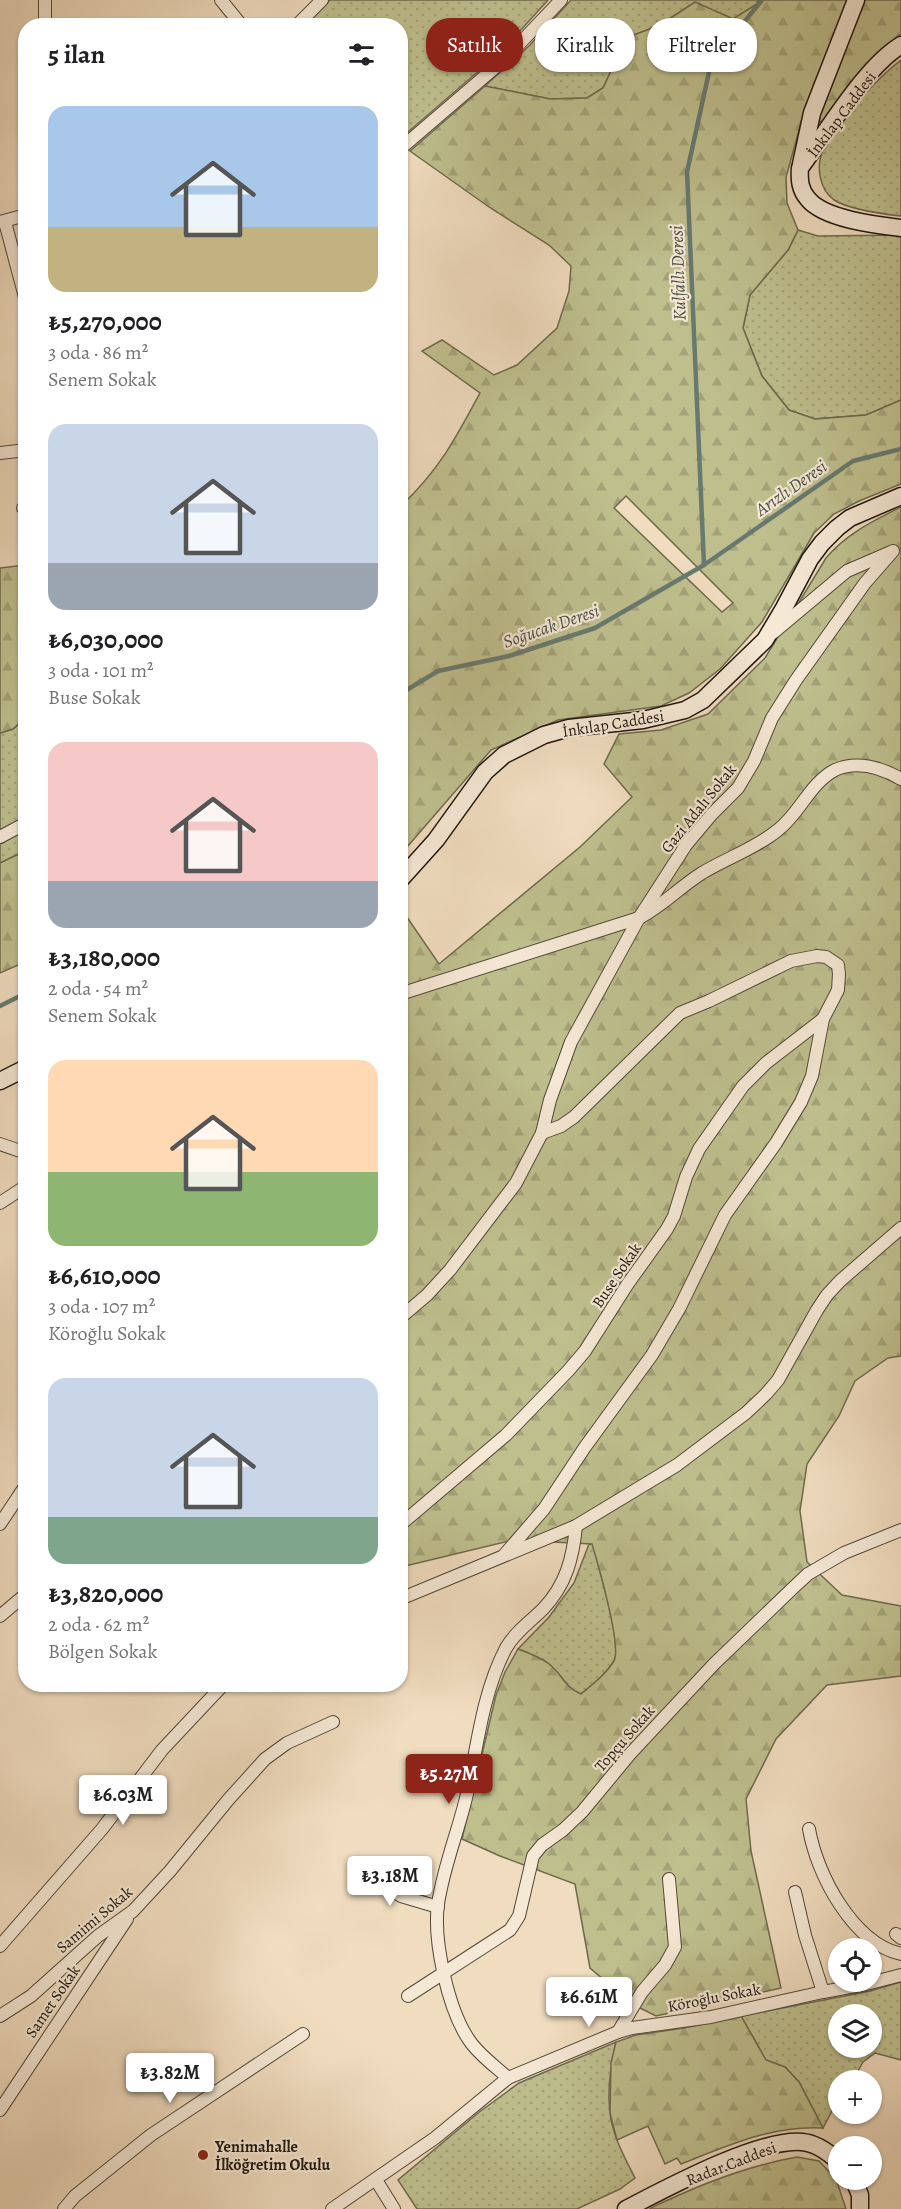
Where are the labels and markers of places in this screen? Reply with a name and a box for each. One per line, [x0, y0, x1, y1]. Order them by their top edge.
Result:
pin: ₺5.27M [400, 1754, 498, 1805]
pin: ₺6.03M [74, 1775, 172, 1826]
pin: ₺3.18M [341, 1856, 439, 1907]
pin: ₺6.61M [540, 1977, 638, 2028]
pin: ₺3.82M [121, 2053, 219, 2104]
place label: Yenimahalle İlköğretim Okulu [214, 2136, 331, 2176]
marker: Yenimahalle İlköğretim Okulu [196, 2148, 210, 2162]

